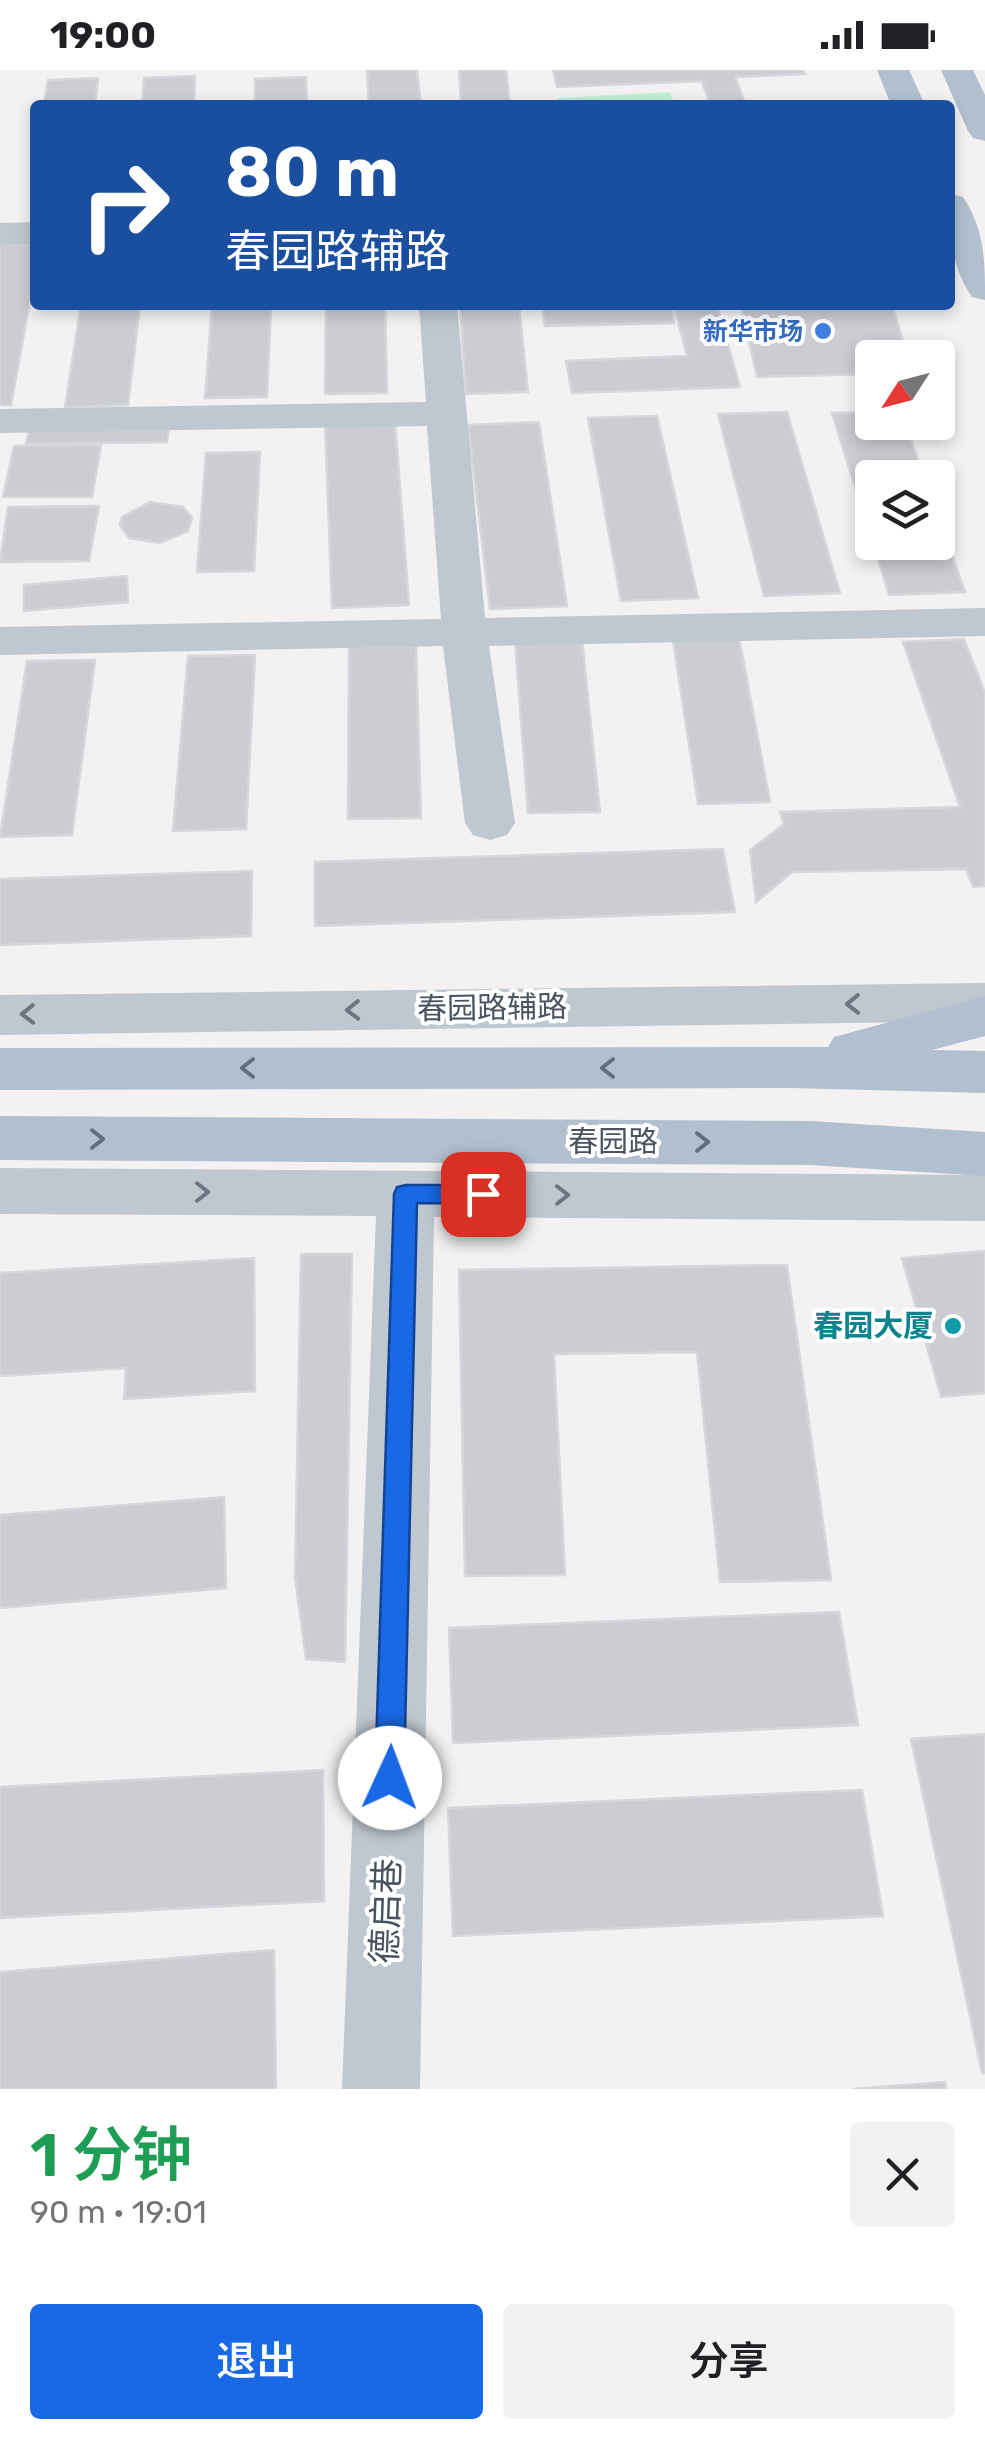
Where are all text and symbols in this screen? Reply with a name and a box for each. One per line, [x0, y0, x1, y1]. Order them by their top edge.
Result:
text: 19:00 [50, 12, 156, 58]
text: 80 m [225, 131, 399, 214]
icon: right [60, 140, 190, 270]
text: 春园路辅路 [225, 225, 450, 278]
place label: 新华市场 [703, 317, 803, 346]
marker: 新华市场 [812, 320, 834, 342]
north arrow [855, 340, 955, 440]
map controls [855, 340, 955, 560]
button: layers [855, 460, 955, 560]
street label: 春园路辅路 [417, 989, 567, 1027]
one-way arrow [844, 993, 860, 1015]
one-way arrow [344, 999, 360, 1021]
one-way arrow [19, 1003, 34, 1025]
one-way arrow [599, 1057, 614, 1079]
one-way arrow [239, 1058, 255, 1079]
street label: 春园路 [568, 1124, 658, 1160]
one-way arrow [90, 1128, 106, 1150]
one-way arrow [696, 1131, 711, 1153]
pin [441, 1152, 526, 1237]
icon: arrive [456, 1167, 511, 1222]
one-way arrow [195, 1182, 211, 1203]
one-way arrow [556, 1184, 571, 1206]
place label: 春园大厦 [813, 1308, 933, 1344]
marker: 春园大厦 [942, 1315, 964, 1337]
position arrow [338, 1726, 442, 1830]
street label: 德启巷 [363, 1858, 409, 1964]
text: 1 分钟 [30, 2120, 192, 2191]
button: close [850, 2122, 955, 2227]
text: 90 m · 19:01 [30, 2193, 207, 2231]
button: 退出 [30, 2304, 483, 2419]
button: 分享 [503, 2304, 955, 2419]

